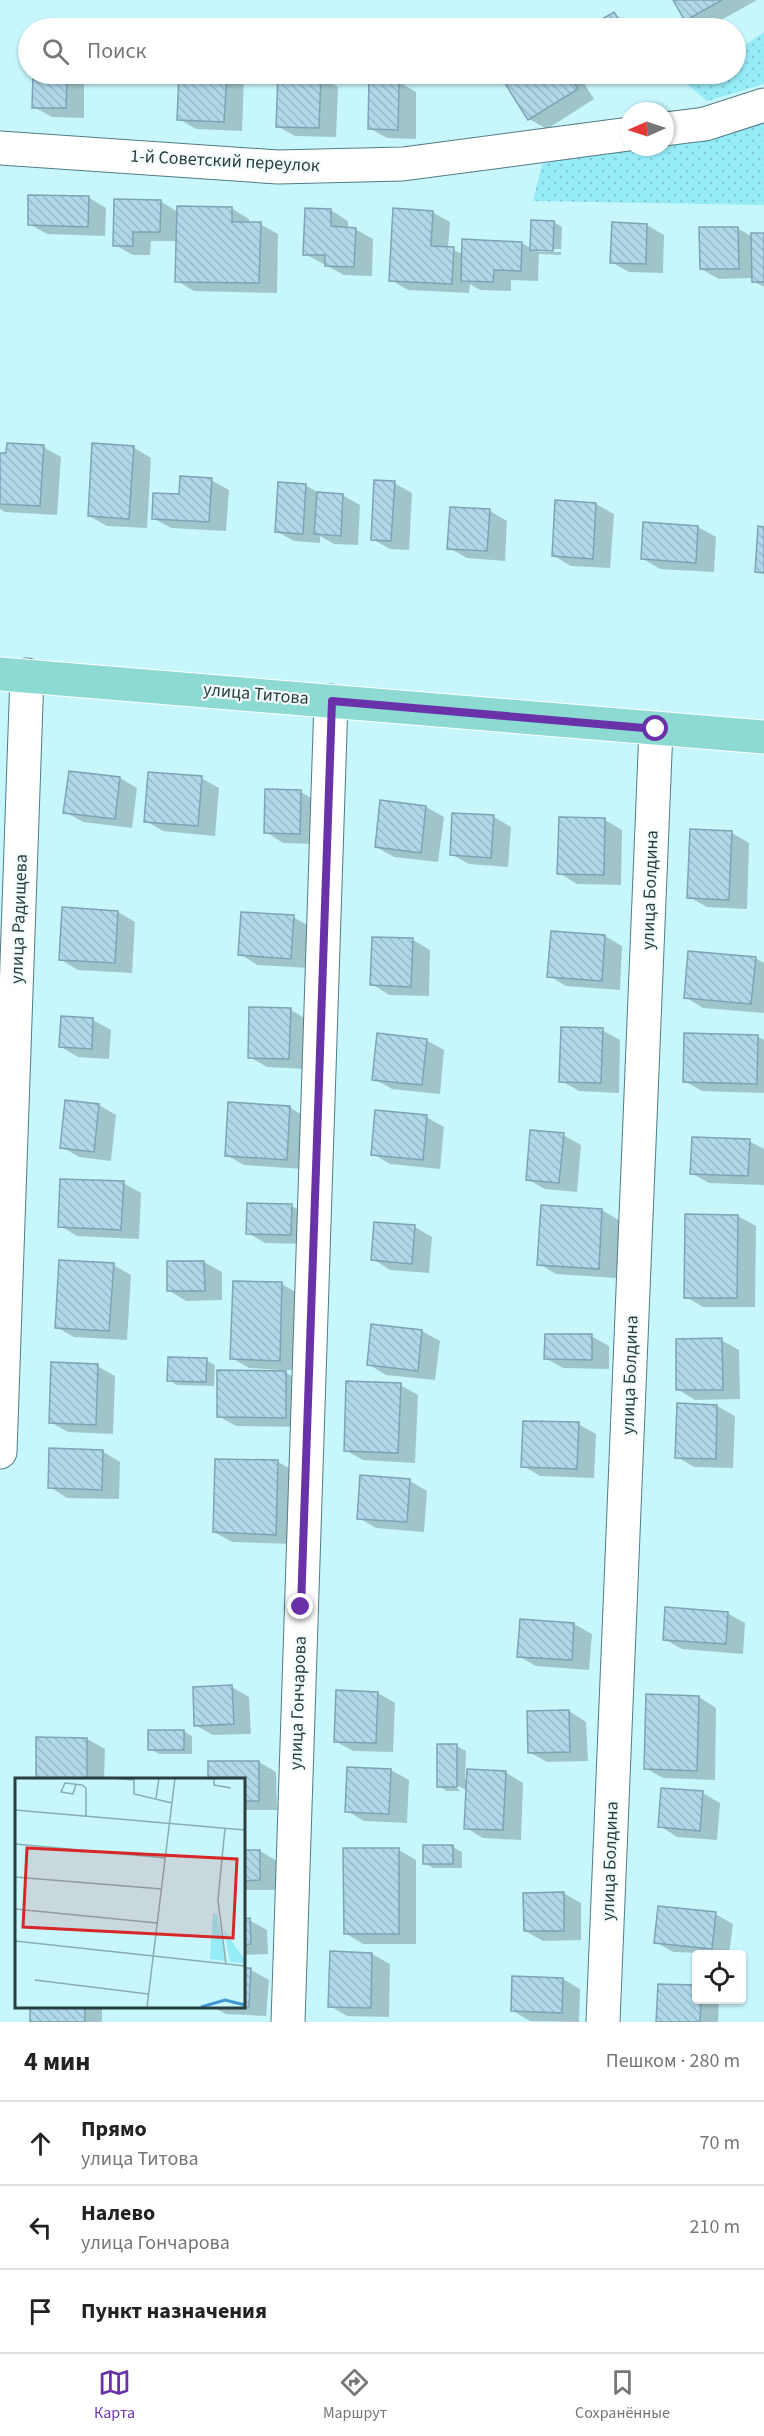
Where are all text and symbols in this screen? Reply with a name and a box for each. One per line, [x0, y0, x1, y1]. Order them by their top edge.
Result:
search box [18, 18, 746, 84]
icon: search [39, 35, 72, 68]
text: Поиск [87, 35, 146, 67]
north arrow [620, 102, 674, 156]
street label: 1-й Советский переулок [130, 144, 320, 178]
street label: улица Титова [202, 677, 310, 711]
route start [642, 715, 668, 741]
street label: улица Болдина [635, 830, 665, 950]
street label: улица Радищева [4, 854, 34, 984]
street label: улица Болдина [615, 1315, 645, 1435]
route end [287, 1593, 313, 1619]
street label: улица Гончарова [283, 1636, 313, 1770]
inset map [15, 1778, 244, 2007]
street label: улица Болдина [595, 1801, 625, 1921]
map controls [692, 1950, 746, 2004]
button: locate [692, 1950, 746, 2004]
text: 4 мин [24, 2043, 90, 2080]
text: Пешком · 280 m [606, 2047, 740, 2075]
text: Прямо [81, 2113, 147, 2145]
icon: ahead [24, 2127, 57, 2160]
text: 70 m [700, 2129, 740, 2157]
text: улица Титова [81, 2145, 199, 2173]
text: Налево [81, 2197, 155, 2229]
icon: left [24, 2211, 57, 2244]
text: 210 m [690, 2213, 740, 2241]
text: улица Гончарова [81, 2229, 230, 2257]
icon: arrive [24, 2295, 57, 2328]
text: Пункт назначения [81, 2295, 267, 2327]
tab: Карта [94, 2366, 135, 2424]
tab: Маршрут [323, 2366, 387, 2424]
tab: Сохранённые [575, 2366, 670, 2424]

